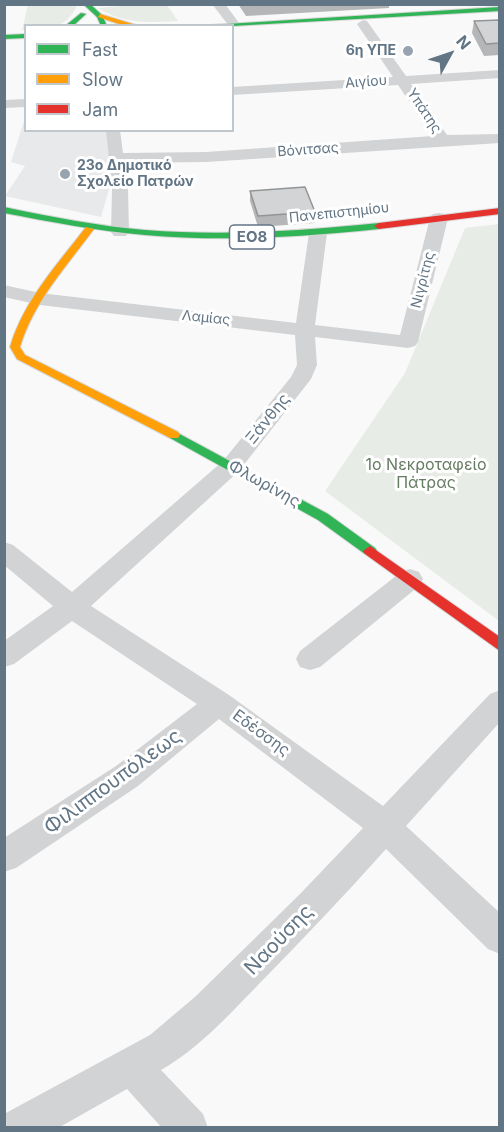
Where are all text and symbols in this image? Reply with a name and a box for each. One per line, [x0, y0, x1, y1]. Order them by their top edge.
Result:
legend [24, 24, 234, 132]
north arrow [420, 24, 480, 84]
text: N [452, 31, 475, 54]
text: Fast [82, 39, 118, 60]
place label: 6η ΥΠΕ [346, 43, 396, 59]
marker: 6η ΥΠΕ [401, 44, 415, 58]
text: Slow [82, 69, 123, 90]
street label: Αιγίου [345, 72, 387, 92]
street label: Υπάτης [403, 86, 445, 136]
text: Jam [82, 99, 118, 120]
street label: Βόνιτσας [277, 139, 339, 161]
place label: 23ο Δημοτικό Σχολείο Πατρών [77, 158, 194, 190]
marker: 23ο Δημοτικό Σχολείο Πατρών [58, 167, 72, 181]
street label: Πανεπιστημίου [288, 199, 390, 227]
road number: ΕΟ8 [230, 225, 274, 249]
street label: Νιγρίτης [408, 250, 438, 310]
street label: Λαμίας [181, 307, 231, 329]
street label: Ξάνθης [242, 390, 294, 448]
park label: 1o Νεκροταφείο Πάτρας [366, 455, 486, 493]
street label: Φλωρίνης [225, 457, 303, 511]
street label: Εδέσσης [229, 706, 293, 760]
street label: Φιλιππουπόλεως [40, 724, 186, 840]
street label: Ναούσης [240, 900, 318, 980]

